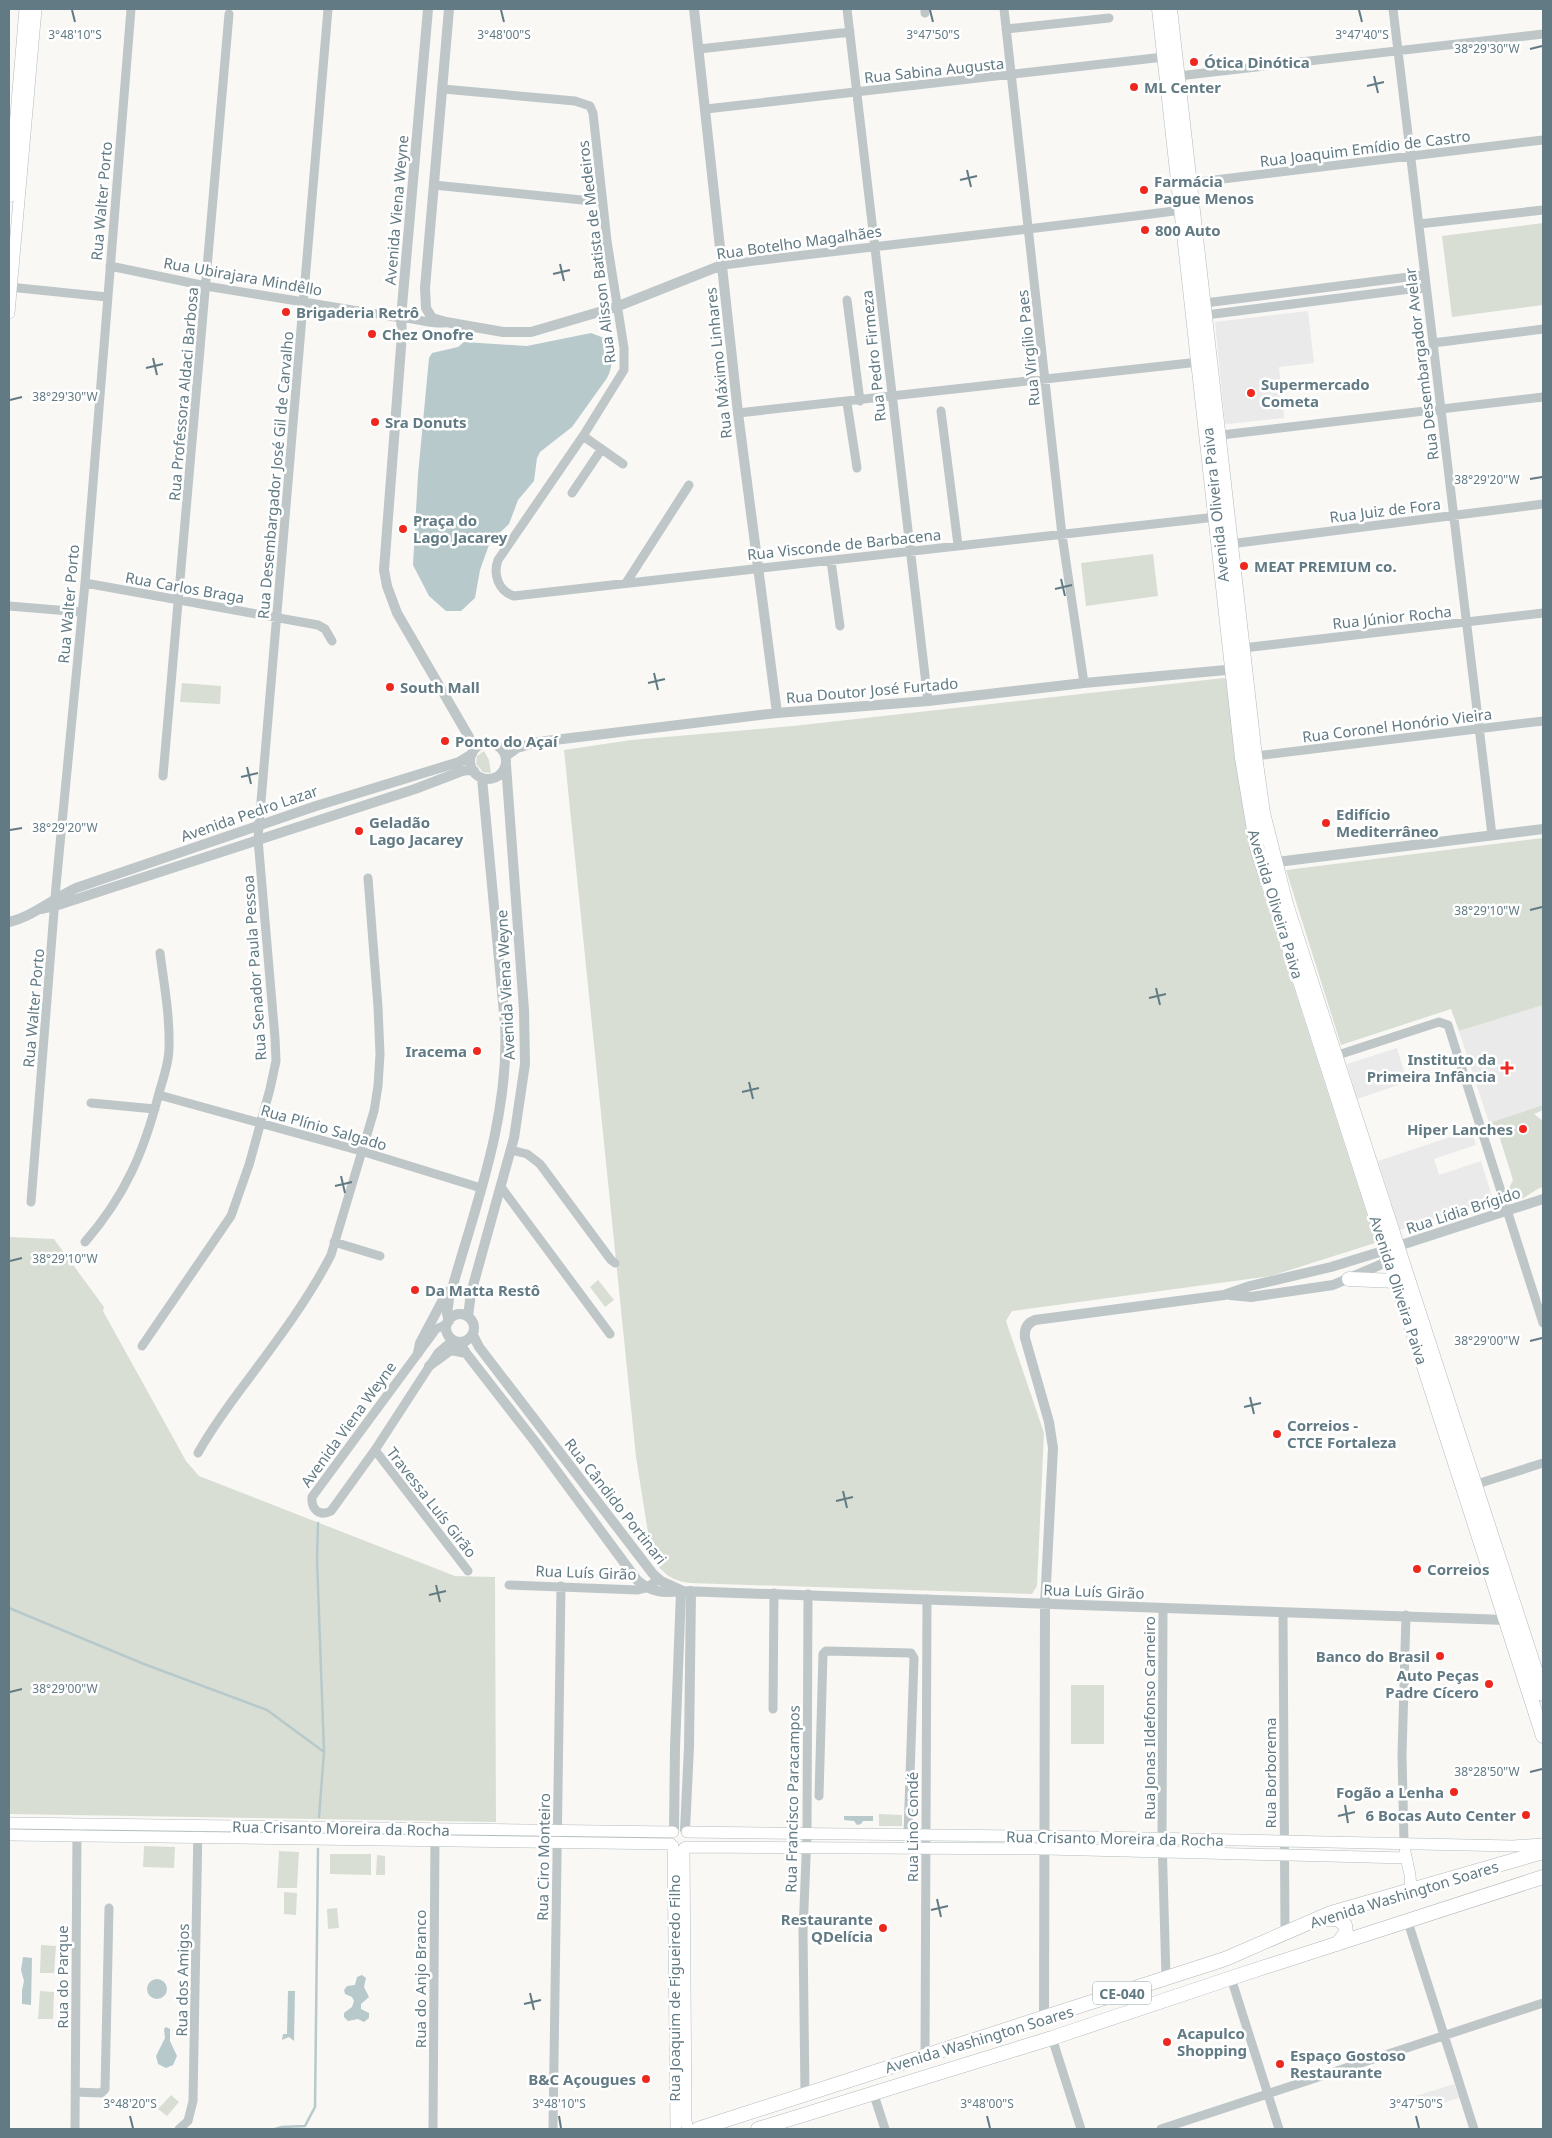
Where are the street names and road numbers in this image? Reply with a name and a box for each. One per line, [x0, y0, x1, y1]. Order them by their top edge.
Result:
street label: Rua Sabina Augusta [863, 53, 1005, 87]
street label: Rua Joaquim Emídio de Castro [1258, 125, 1472, 171]
street label: Avenida Viena Weyne [379, 134, 413, 286]
street label: Rua Alisson Batista de Medeiros [572, 139, 620, 365]
street label: Rua Walter Porto [86, 141, 116, 261]
street label: Rua Botelho Magalhães [715, 221, 883, 263]
street label: Rua Ubirajara Mindêllo [162, 252, 324, 300]
street label: Rua Desembargador Avelar [1399, 267, 1443, 461]
street label: Rua Professora Aldaci Barbosa [164, 286, 202, 502]
street label: Rua Máximo Linhares [700, 286, 736, 440]
street label: Rua Pedro Firmeza [856, 289, 890, 423]
street label: Rua Virgílio Paes [1012, 289, 1044, 407]
street label: Rua Desembargador José Gil de Carvalho [252, 330, 298, 620]
street label: Avenida Oliveira Paiva [1197, 427, 1233, 583]
street label: Rua Juiz de Fora [1328, 493, 1442, 527]
street label: Rua Visconde de Barbacena [746, 524, 942, 564]
street label: Rua Walter Porto [53, 544, 83, 664]
street label: Rua Carlos Braga [124, 567, 246, 607]
street label: Rua Júnior Rocha [1331, 601, 1453, 633]
street label: Rua Doutor José Furtado [785, 673, 959, 707]
street label: Rua Coronel Honório Vieira [1301, 703, 1493, 747]
street label: Avenida Pedro Lazar [178, 780, 320, 846]
street label: Avenida Oliveira Paiva [1244, 827, 1308, 981]
street label: Rua Senador Paula Pessoa [238, 875, 270, 1061]
street label: Avenida Viena Weyne [491, 909, 519, 1061]
street label: Rua Walter Porto [18, 948, 48, 1068]
street label: Rua Plínio Salgado [259, 1099, 389, 1155]
street label: Rua Lídia Brígido [1403, 1182, 1523, 1238]
street label: Avenida Oliveira Paiva [1365, 1213, 1433, 1367]
street label: Avenida Viena Weyne [296, 1357, 400, 1491]
street label: Rua Cândido Portinari [560, 1434, 672, 1568]
street label: Travessa Luís Girão [383, 1443, 481, 1561]
street label: Rua Luís Girão [535, 1560, 637, 1584]
street label: Rua Luís Girão [1043, 1579, 1145, 1603]
street label: Rua Jonas Ildefonso Carneiro [1139, 1616, 1159, 1820]
street label: Rua Francisco Paracampos [780, 1705, 804, 1893]
street label: Rua Borborema [1260, 1717, 1280, 1829]
street label: Rua Lino Condé [902, 1772, 922, 1882]
street label: Rua Ciro Monteiro [532, 1793, 554, 1921]
street label: Rua Crisanto Moreira da Rocha [232, 1816, 450, 1840]
street label: Rua Crisanto Moreira da Rocha [1006, 1826, 1224, 1850]
street label: Avenida Washington Soares [1307, 1856, 1501, 1932]
street label: Rua Joaquim de Figueiredo Filho [664, 1874, 684, 2102]
street label: Rua do Anjo Branco [410, 1910, 430, 2048]
street label: Rua dos Amigos [171, 1923, 193, 2037]
street label: Rua do Parque [52, 1925, 72, 2029]
road number: CE-040 [1093, 1982, 1151, 2005]
street label: Avenida Washington Soares [882, 2001, 1076, 2077]

